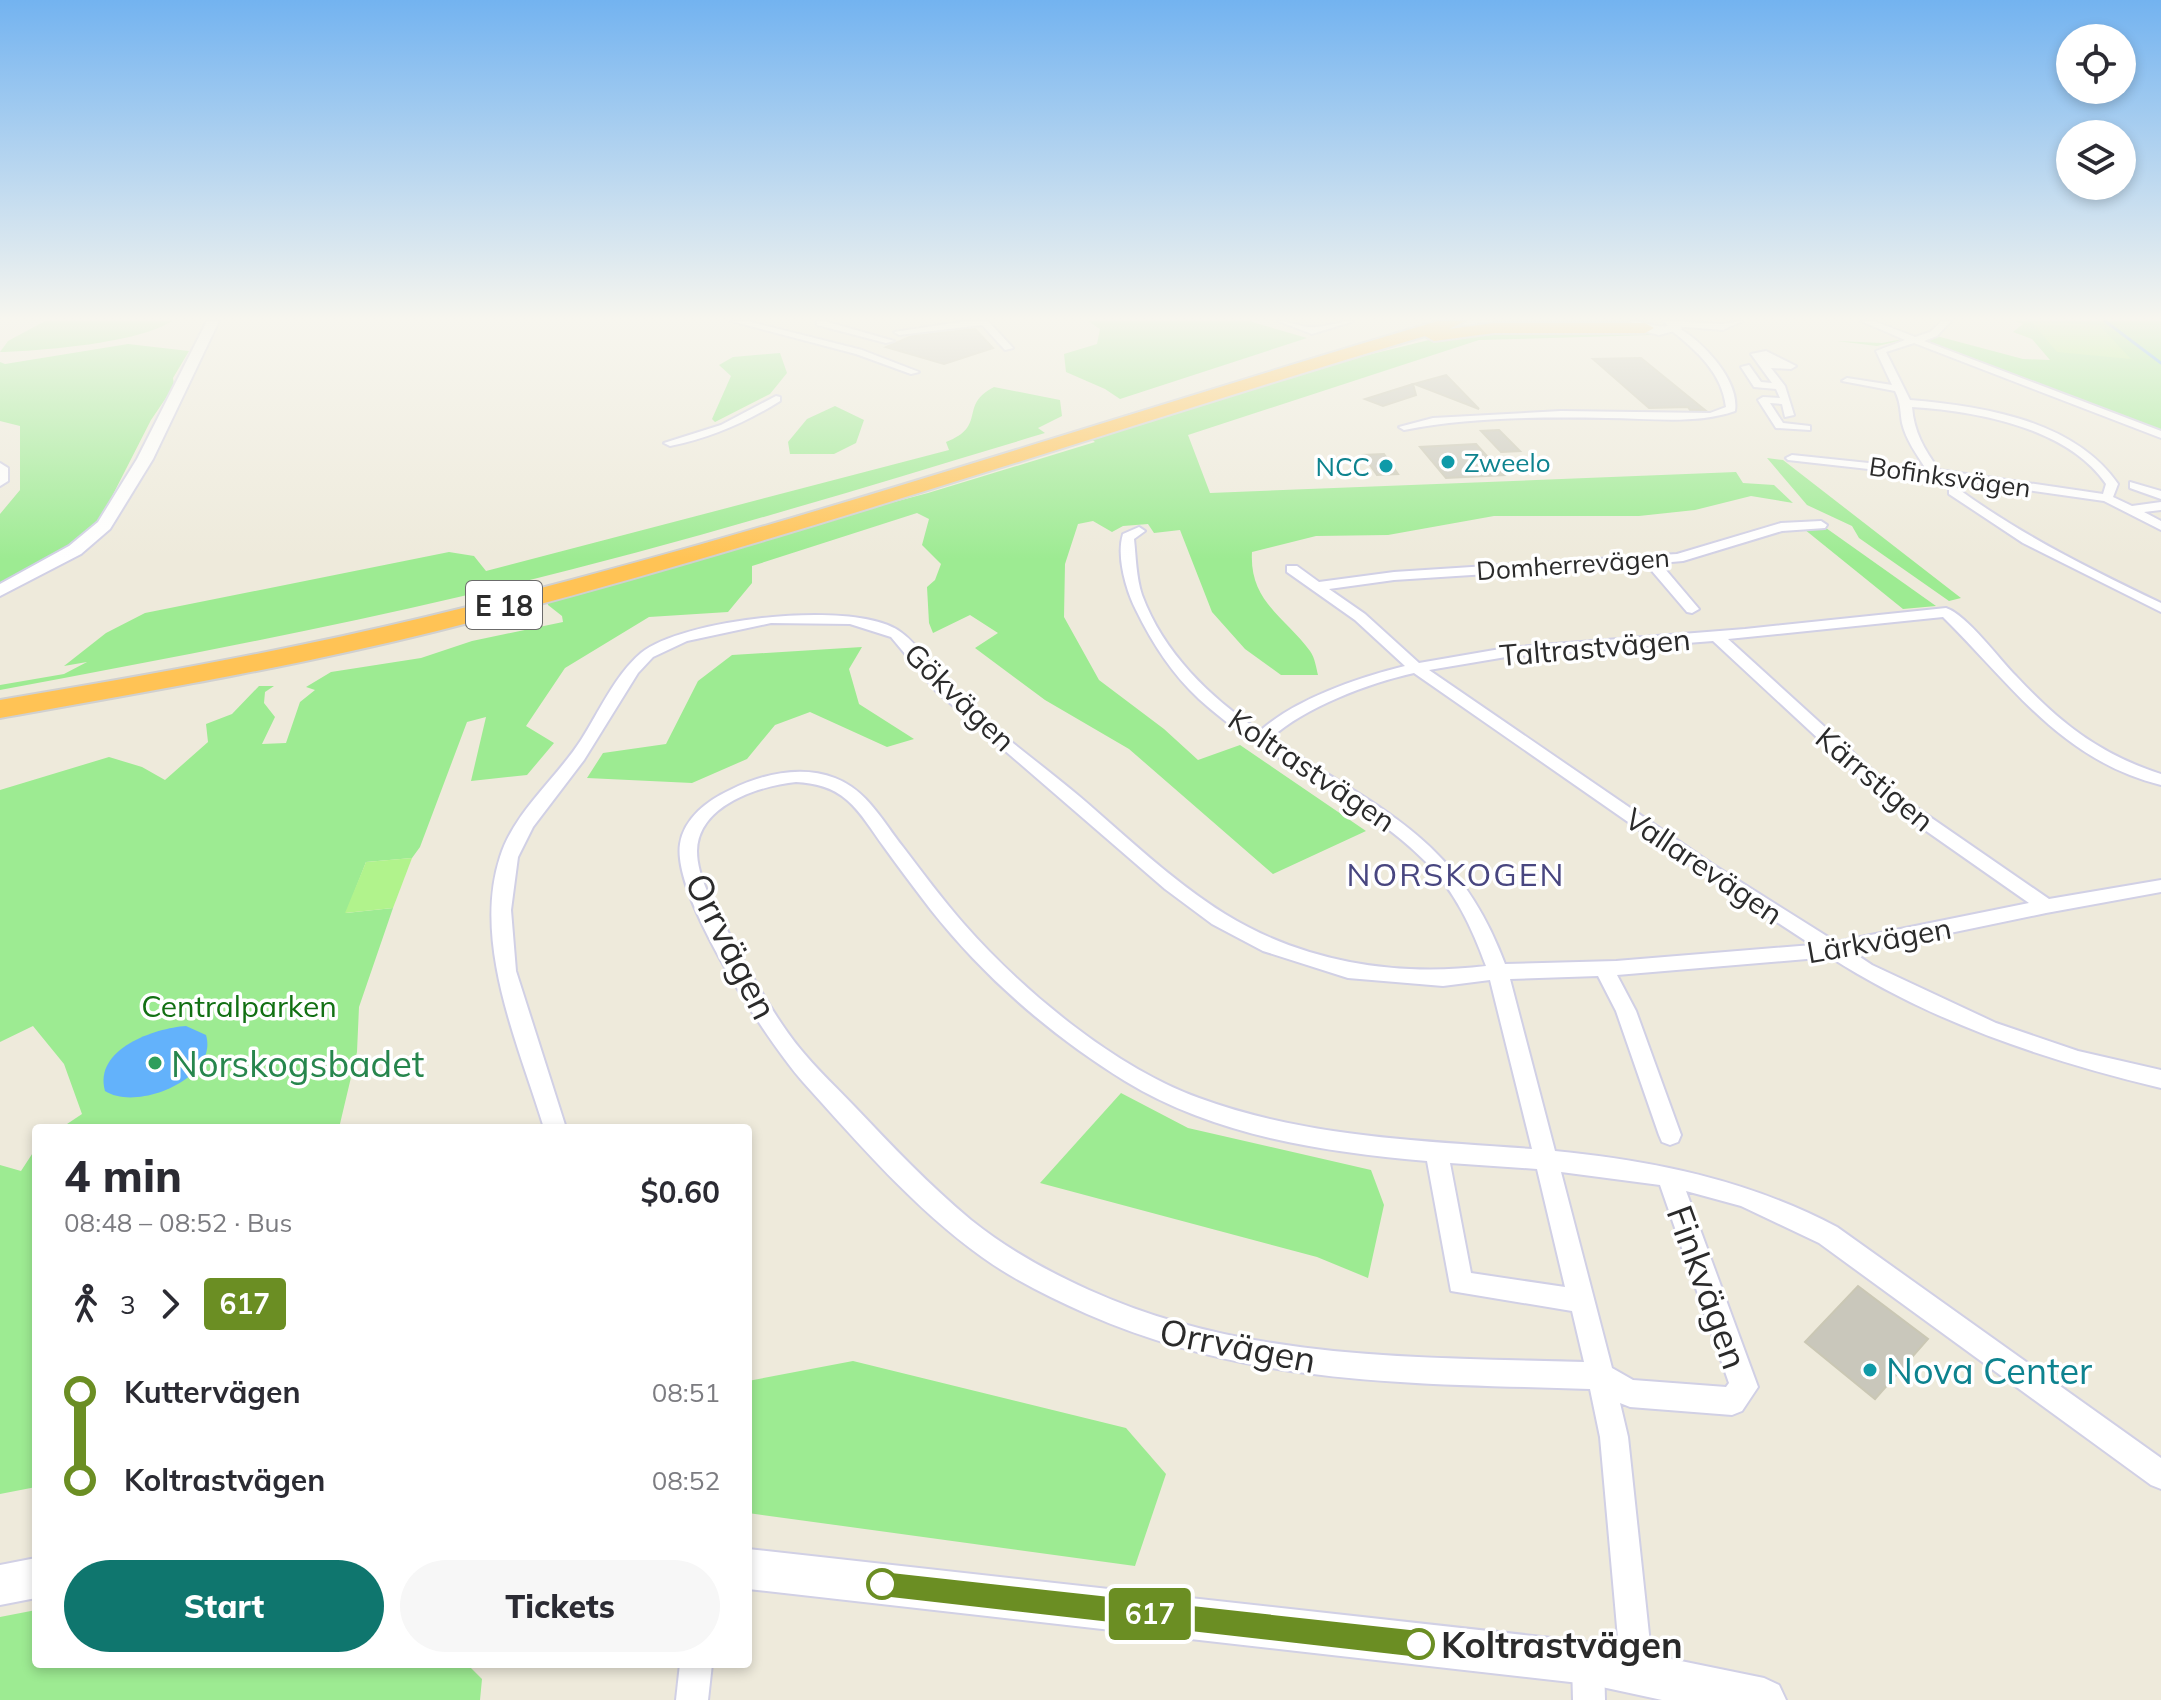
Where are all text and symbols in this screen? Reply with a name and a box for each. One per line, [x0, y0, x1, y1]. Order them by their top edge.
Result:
map controls [2056, 24, 2136, 200]
button: locate [2056, 24, 2136, 104]
button: layers [2056, 120, 2136, 200]
place label: Zweelo [1464, 446, 1551, 479]
street label: Bofinksvägen [1867, 449, 2033, 505]
place label: NCC [1316, 450, 1370, 483]
marker: Zweelo [1439, 453, 1457, 471]
marker: NCC [1377, 457, 1395, 475]
street label: Domherrevägen [1475, 541, 1671, 587]
road number: E 18 [466, 581, 542, 629]
street label: Taltrastvägen [1498, 620, 1692, 674]
street label: Gökvägen [896, 635, 1024, 759]
street label: Koltrastvägen [1221, 700, 1403, 840]
street label: Kärrstigen [1808, 718, 1942, 840]
street label: Vallarevägen [1618, 799, 1790, 933]
district label: NORSKOGEN [1347, 854, 1565, 894]
street label: Orrvägen [676, 865, 788, 1027]
street label: Lärkvägen [1804, 909, 1954, 971]
park label: Centralparken [141, 987, 337, 1025]
place label: Norskogsbadet [171, 1041, 424, 1086]
marker: Norskogsbadet [146, 1054, 164, 1072]
text: 4 min [64, 1148, 182, 1203]
text: $0.60 [641, 1173, 720, 1211]
street label: Finkvägen [1658, 1199, 1758, 1375]
text: 08:48 – 08:52 · Bus [64, 1206, 293, 1239]
icon: walk [64, 1282, 108, 1326]
icon: forward [148, 1282, 192, 1326]
text: 617 [220, 1286, 270, 1321]
text: 3 [120, 1288, 136, 1321]
street label: Orrvägen [1156, 1308, 1320, 1382]
place label: Nova Center [1886, 1348, 2092, 1393]
marker: Nova Center [1861, 1361, 1879, 1379]
text: Kuttervägen [124, 1373, 301, 1411]
text: 08:51 [652, 1376, 720, 1409]
text: Koltrastvägen [124, 1461, 325, 1499]
text: 08:52 [652, 1464, 720, 1497]
button: Start [64, 1560, 384, 1652]
button: Tickets [400, 1560, 720, 1652]
unlabelled marker [867, 1569, 897, 1599]
line badge: 617 [1104, 1588, 1196, 1640]
text: 617 [1125, 1596, 1175, 1631]
place label: Koltrastvägen [1441, 1622, 1683, 1667]
marker: Koltrastvägen [1404, 1629, 1434, 1659]

